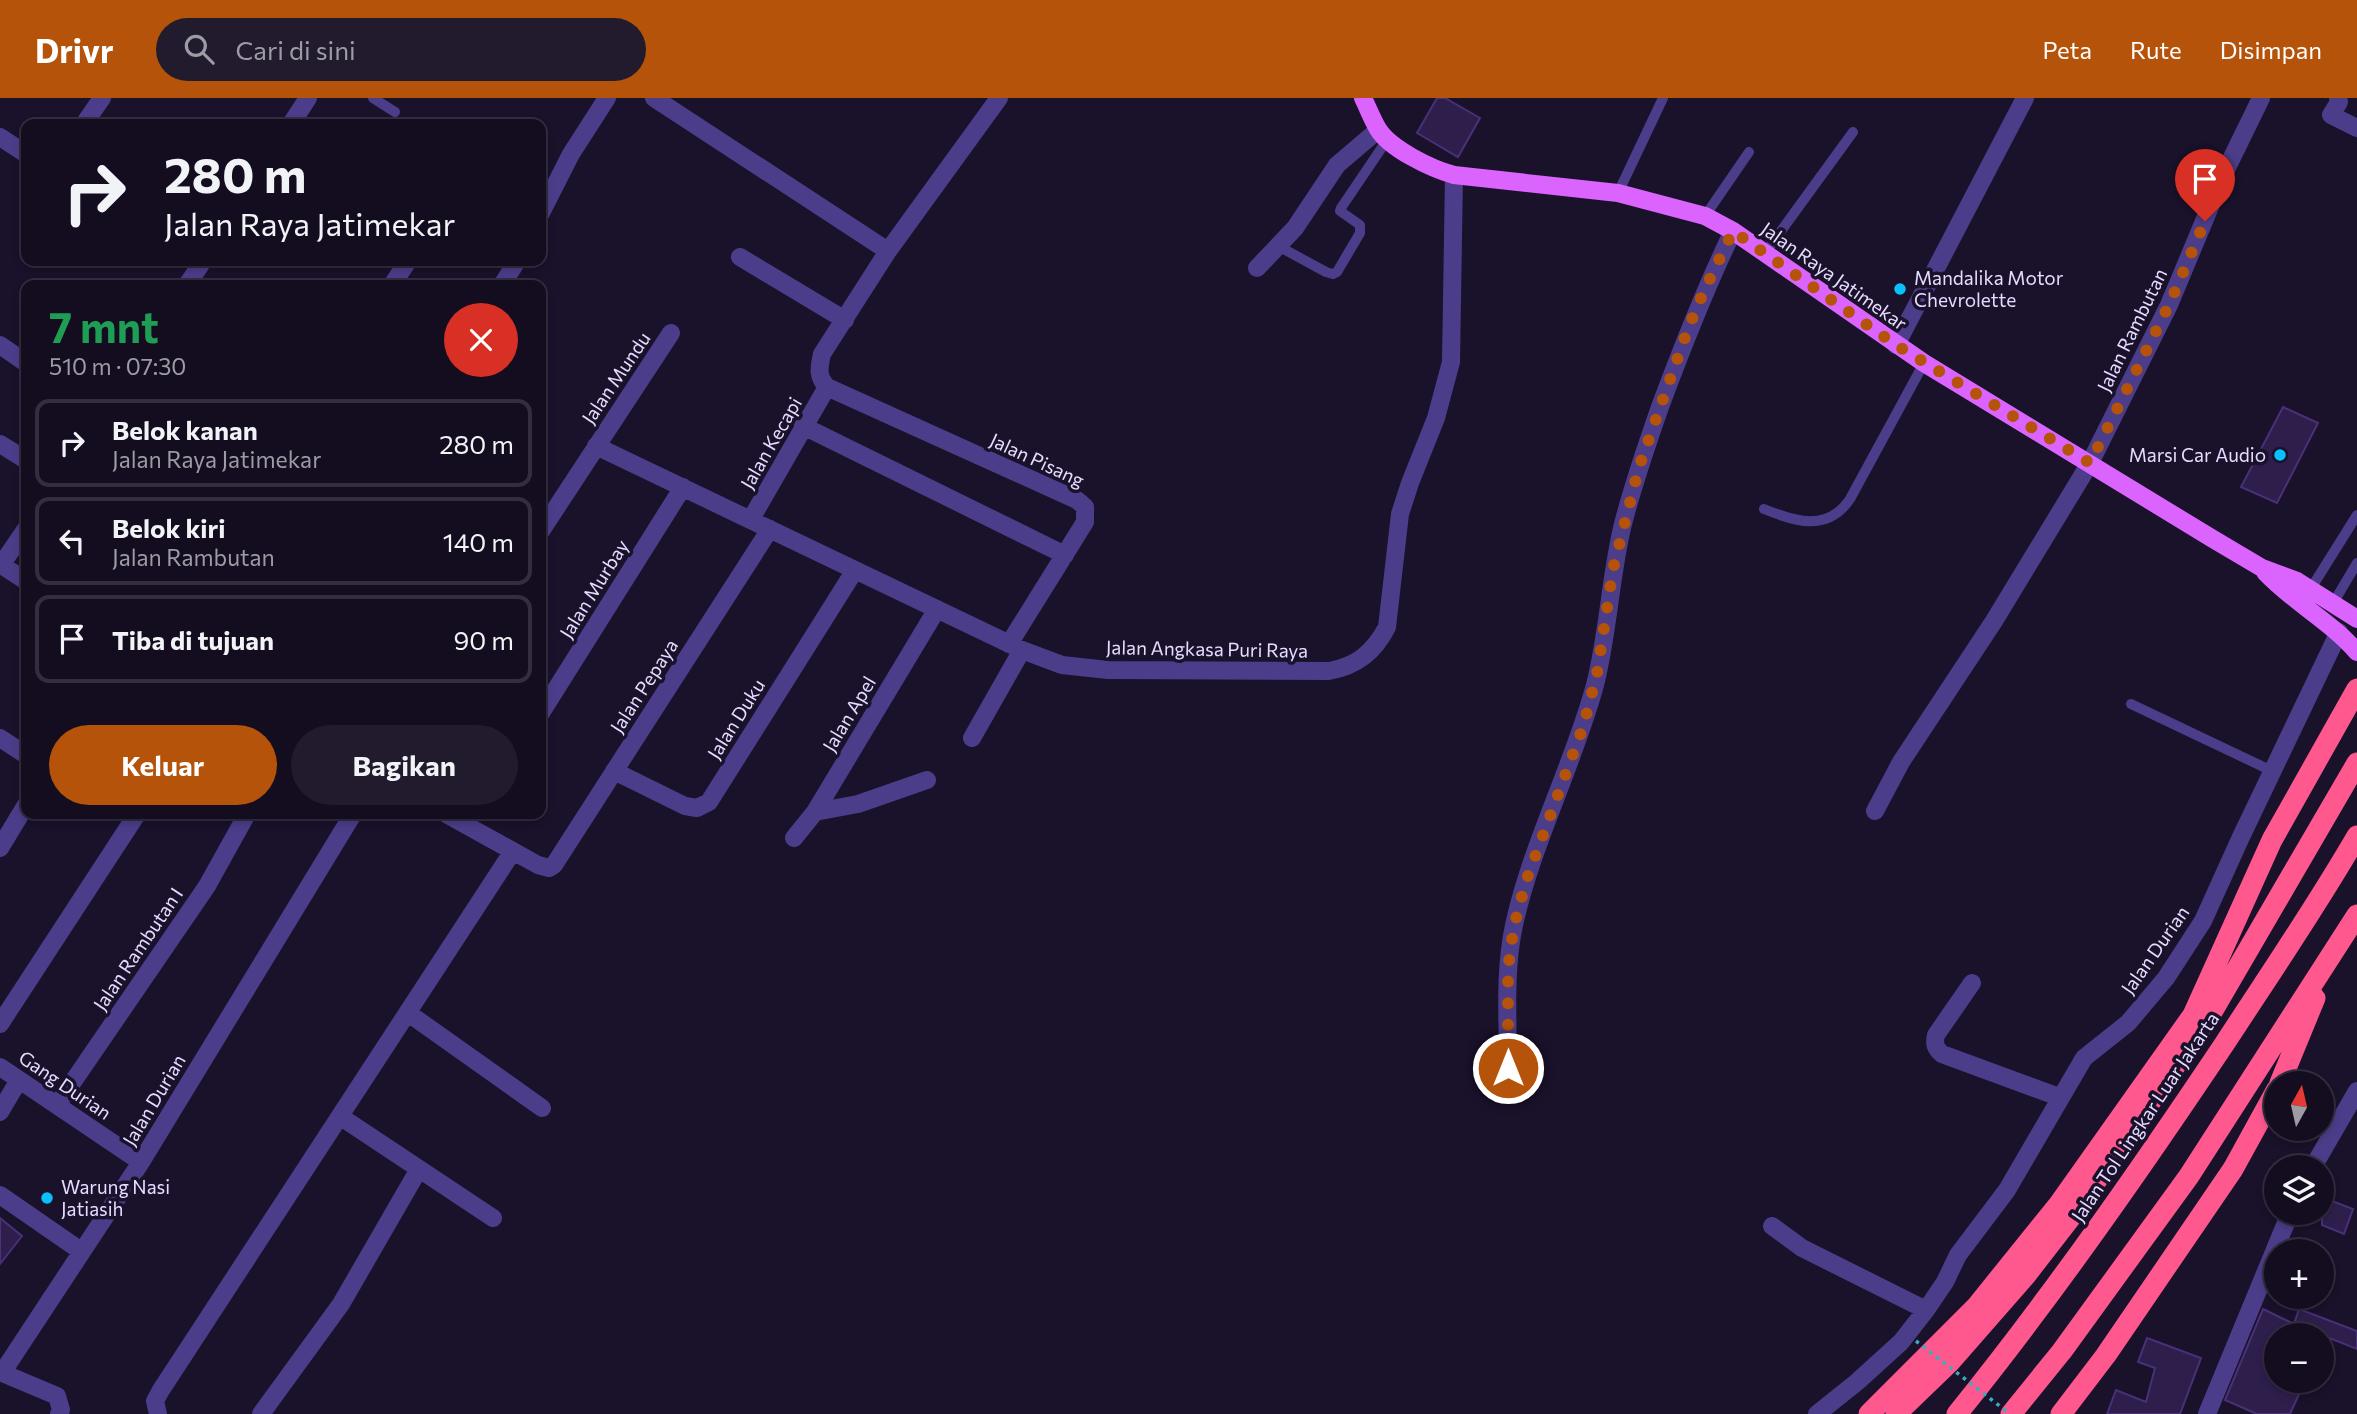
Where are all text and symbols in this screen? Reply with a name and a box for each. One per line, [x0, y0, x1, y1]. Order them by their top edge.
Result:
search box [156, 18, 646, 81]
text: Drivr [35, 29, 114, 70]
icon: search [180, 30, 218, 68]
text: Cari di sini [236, 34, 356, 65]
text: Peta [2042, 35, 2092, 64]
text: Rute [2130, 35, 2182, 64]
text: Disimpan [2220, 35, 2322, 64]
text: 280 m [164, 143, 307, 203]
icon: right [49, 147, 140, 238]
pin [2175, 149, 2235, 221]
icon: arrive [2186, 160, 2224, 198]
text: Jalan Raya Jatimekar [164, 203, 455, 243]
street label: Jalan Raya Jatimekar [1757, 217, 1912, 335]
street label: Jalan Rambutan [2092, 264, 2171, 395]
place label: Mandalika Motor Chevrolette [1914, 266, 2064, 311]
marker: Mandalika Motor Chevrolette [1892, 281, 1908, 297]
text: 7 mnt [49, 300, 159, 352]
button: close [444, 303, 518, 377]
street label: Jalan Mundu [576, 327, 655, 428]
text: 510 m · 07:30 [49, 352, 186, 380]
street label: Jalan Kecapi [735, 393, 806, 493]
text: Belok kanan [112, 414, 258, 445]
icon: right [53, 424, 91, 462]
text: 280 m [439, 428, 514, 459]
street label: Jalan Pisang [986, 428, 1088, 491]
place label: Marsi Car Audio [2129, 443, 2266, 466]
text: Jalan Raya Jatimekar [112, 445, 321, 473]
marker: Marsi Car Audio [2272, 447, 2288, 463]
text: Belok kiri [112, 512, 226, 543]
icon: left [53, 522, 91, 560]
text: 140 m [443, 526, 514, 557]
street label: Jalan Murbay [554, 535, 633, 642]
text: Jalan Rambutan [112, 543, 275, 571]
icon: arrive [53, 620, 91, 658]
text: Tiba di tujuan [112, 624, 274, 655]
text: 90 m [454, 624, 514, 655]
street label: Jalan Pepaya [605, 635, 682, 737]
street label: Jalan Angkasa Puri Raya [1106, 635, 1308, 662]
street label: Jalan Apel [817, 672, 880, 756]
street label: Jalan Duku [702, 674, 769, 763]
button: Keluar [49, 725, 277, 805]
button: Bagikan [291, 725, 518, 805]
street label: Jalan Rambutan I [88, 883, 187, 1015]
street label: Jalan Durian [2116, 901, 2193, 998]
street label: Jalan Tol Lingkar Luar Jakarta [2066, 1008, 2223, 1226]
position arrow [1471, 1031, 1545, 1105]
street label: Gang Durian [15, 1045, 116, 1124]
street label: Jalan Durian [117, 1050, 190, 1150]
north arrow [2264, 1071, 2334, 1141]
map controls [2264, 1071, 2334, 1393]
button: layers [2264, 1155, 2334, 1225]
place label: Warung Nasi Jatiasih [61, 1175, 170, 1220]
marker: Warung Nasi Jatiasih [39, 1190, 55, 1206]
button: + [2264, 1239, 2334, 1309]
button: − [2264, 1323, 2334, 1393]

